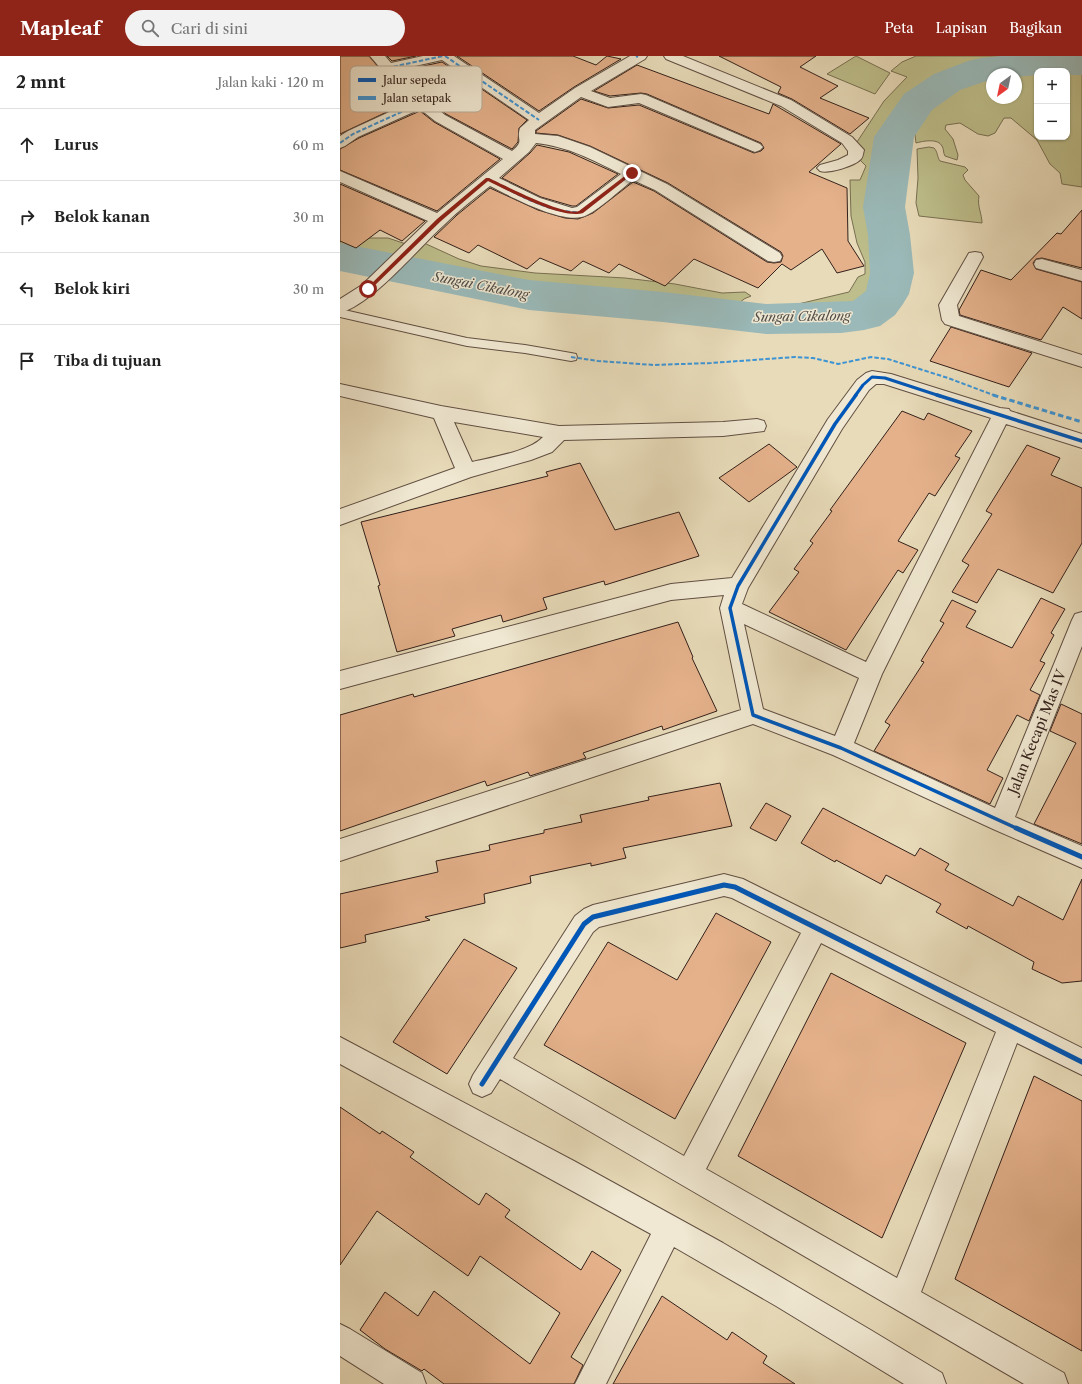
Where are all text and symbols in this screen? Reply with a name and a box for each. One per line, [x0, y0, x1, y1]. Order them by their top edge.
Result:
search box [125, 10, 405, 46]
text: Mapleaf [20, 17, 101, 40]
icon: search [139, 17, 161, 39]
text: Cari di sini [171, 19, 248, 38]
text: Peta [884, 19, 914, 37]
text: Lapisan [936, 19, 987, 37]
text: Bagikan [1009, 19, 1062, 37]
legend [350, 66, 482, 112]
north arrow [986, 68, 1022, 104]
map controls [1034, 68, 1070, 140]
button: + [1034, 68, 1070, 104]
text: 2 mnt [16, 72, 66, 92]
text: Jalur sepeda [381, 73, 447, 87]
text: Jalan kaki · 120 m [217, 74, 324, 90]
text: Jalan setapak [381, 91, 452, 105]
button: − [1034, 104, 1070, 140]
icon: ahead [16, 134, 38, 156]
text: Lurus [54, 135, 99, 154]
text: 60 m [293, 137, 324, 153]
route end [623, 164, 641, 182]
icon: right [16, 206, 38, 228]
text: Belok kanan [54, 207, 150, 226]
text: 30 m [293, 209, 324, 225]
water label: Sungai Cikalong [431, 268, 532, 302]
icon: left [16, 278, 38, 300]
text: Belok kiri [54, 279, 130, 298]
route start [359, 280, 377, 298]
text: 30 m [293, 281, 324, 297]
water label: Sungai Cikalong [752, 307, 852, 325]
icon: arrive [16, 350, 38, 372]
text: Tiba di tujuan [54, 351, 162, 370]
street label: Jalan Kecapi Mas IV [1003, 666, 1071, 799]

